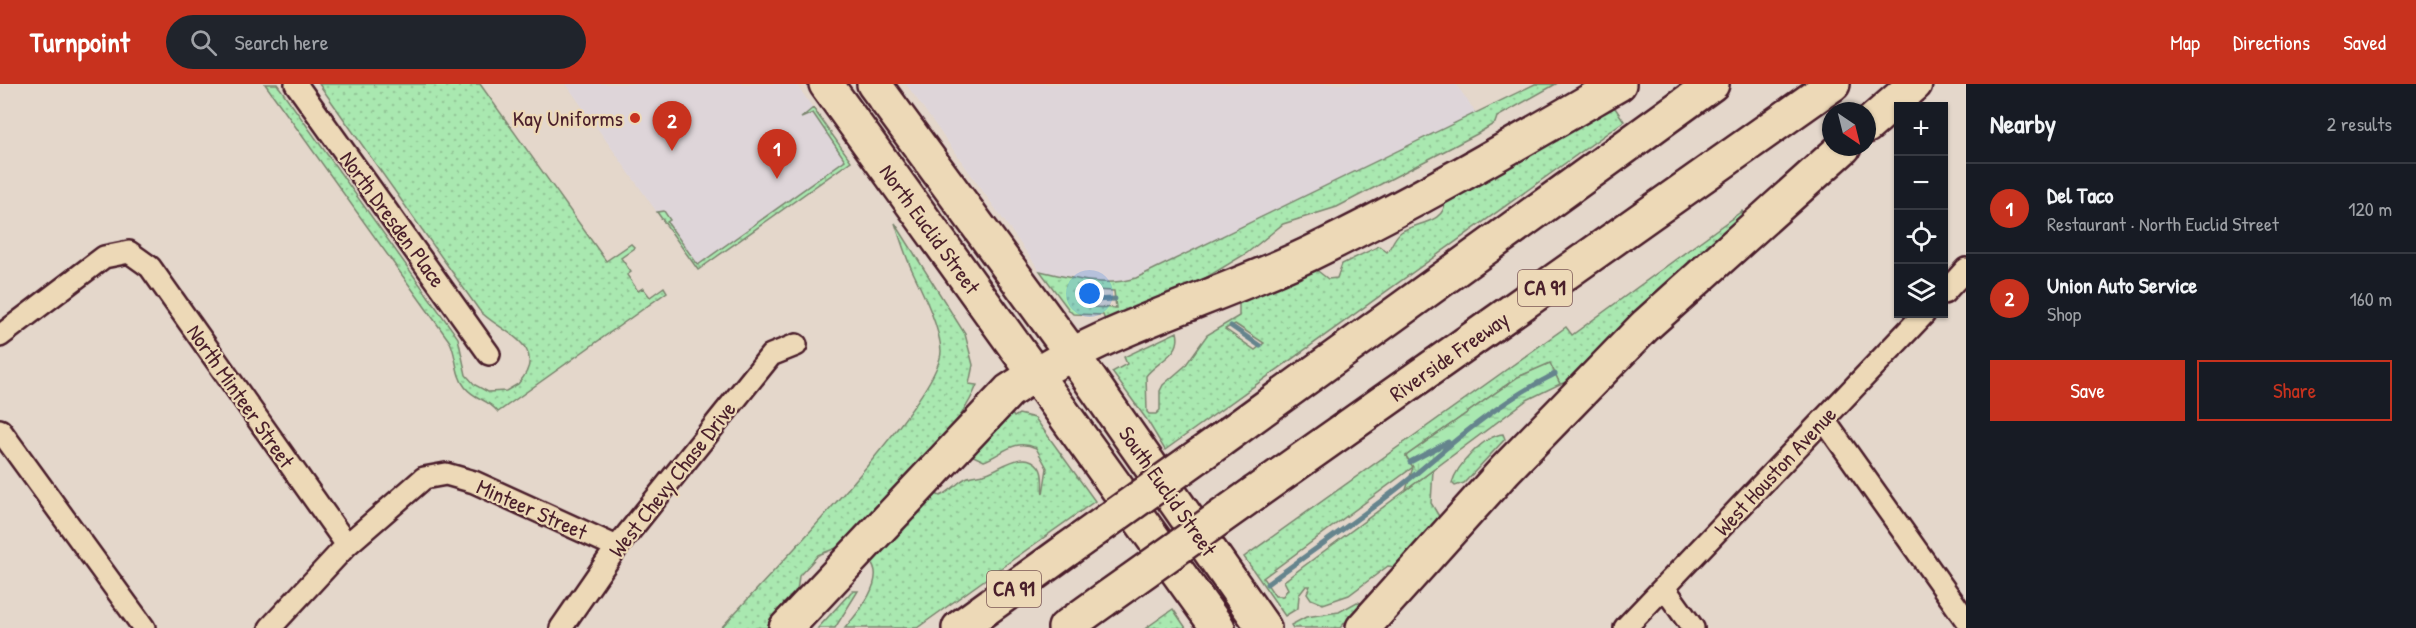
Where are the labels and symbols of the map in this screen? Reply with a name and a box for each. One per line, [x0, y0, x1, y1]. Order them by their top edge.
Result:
pin: 2 [652, 101, 692, 151]
north arrow [1822, 102, 1876, 156]
place label: Kay Uniforms [513, 103, 623, 133]
marker: Kay Uniforms [628, 111, 642, 125]
pin: 1 [758, 130, 796, 179]
street label: North Dresden Place [333, 145, 453, 293]
street label: North Euclid Street [873, 158, 988, 300]
road number: CA 91 [1518, 270, 1572, 306]
your location [1075, 279, 1104, 308]
street label: Riverside Freeway [1383, 304, 1515, 408]
street label: North Minteer Street [180, 318, 302, 474]
street label: West Chevy Chase Drive [602, 395, 743, 563]
street label: West Houston Avenue [1707, 400, 1843, 542]
street label: South Euclid Street [1112, 420, 1224, 562]
street label: Minteer Street [472, 471, 592, 547]
road number: CA 91 [987, 571, 1041, 607]

